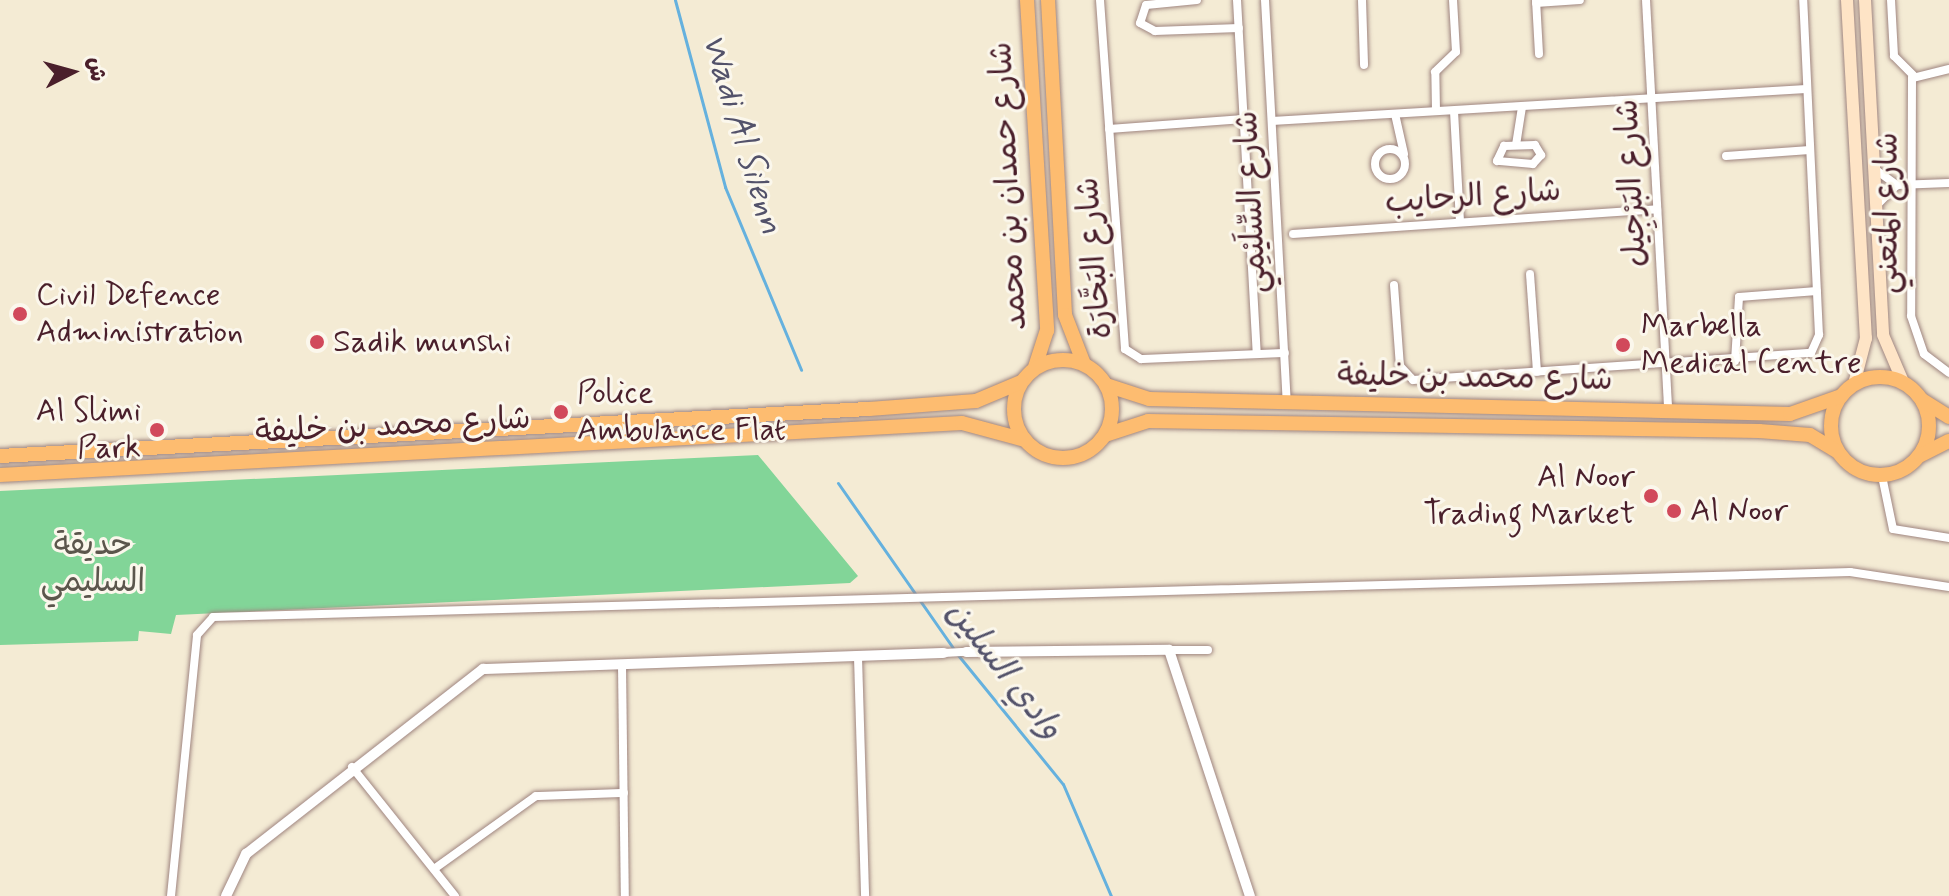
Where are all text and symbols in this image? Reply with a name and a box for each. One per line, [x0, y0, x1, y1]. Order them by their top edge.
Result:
water label: Wadi Al Silenn [691, 25, 793, 243]
north arrow [32, 32, 112, 112]
street label: شارع حمدان بن محمد [982, 41, 1036, 331]
text: ش [81, 56, 111, 83]
street label: شارع البَرْجِيل [1608, 98, 1656, 268]
street label: شارع السِّلَيْمِي [1228, 110, 1276, 294]
street label: شارع المتعني [1869, 132, 1907, 294]
street label: شارع الرحايب [1384, 172, 1562, 222]
street label: شارع البَحَّارَة [1069, 176, 1121, 340]
place label: Civil Defence Administration [36, 277, 243, 352]
marker: Civil Defence Administration [11, 305, 29, 323]
place label: Marbella Medical Centre [1641, 308, 1856, 383]
place label: Sadik munshi [333, 323, 508, 361]
marker: Sadik munshi [308, 333, 326, 351]
marker: Marbella Medical Centre [1612, 334, 1634, 356]
street label: شارع محمد بن خليفة [1337, 356, 1613, 400]
place label: Police Ambulance Flat [577, 375, 789, 450]
place label: Al Slimi Park [34, 393, 141, 468]
street label: شارع محمد بن خليفة [254, 400, 532, 452]
marker: Police Ambulance Flat [552, 403, 570, 421]
marker: Al Slimi Park [148, 421, 166, 439]
place label: Al Noor Trading Market [1420, 459, 1635, 534]
marker: Al Noor Trading Market [1642, 487, 1660, 505]
place label: Al Noor [1690, 492, 1787, 530]
marker: Al Noor [1665, 502, 1683, 520]
park label: حديقة السليمي [41, 527, 145, 602]
water label: وادي السلين [937, 592, 1071, 748]

